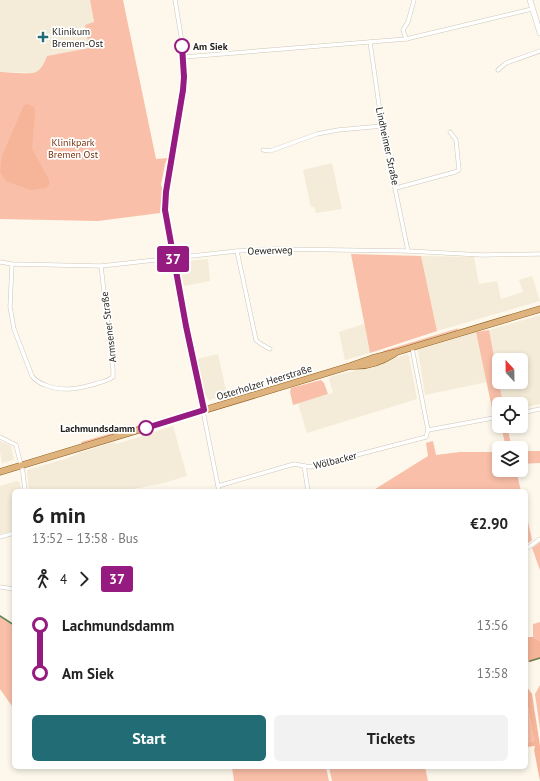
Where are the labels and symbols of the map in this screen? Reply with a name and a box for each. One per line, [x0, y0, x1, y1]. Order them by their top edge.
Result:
place label: Klinikum Bremen-Ost [52, 25, 104, 50]
marker: Klinikum Bremen-Ost [37, 31, 49, 43]
marker: Am Siek [174, 38, 190, 54]
place label: Am Siek [193, 40, 228, 53]
street label: Lindheimer Straße [373, 106, 402, 186]
park label: Klinikpark Bremen Ost [48, 136, 99, 161]
street label: Oewerweg [247, 243, 293, 258]
line badge: 37 [155, 246, 191, 272]
street label: Armsener Straße [98, 291, 119, 363]
north arrow [492, 353, 528, 389]
street label: Osterholzer Heerstraße [215, 362, 313, 403]
marker: Lachmundsdamm [138, 420, 154, 436]
place label: Lachmundsdamm [60, 422, 135, 435]
street label: Wölbacker [312, 449, 359, 472]

